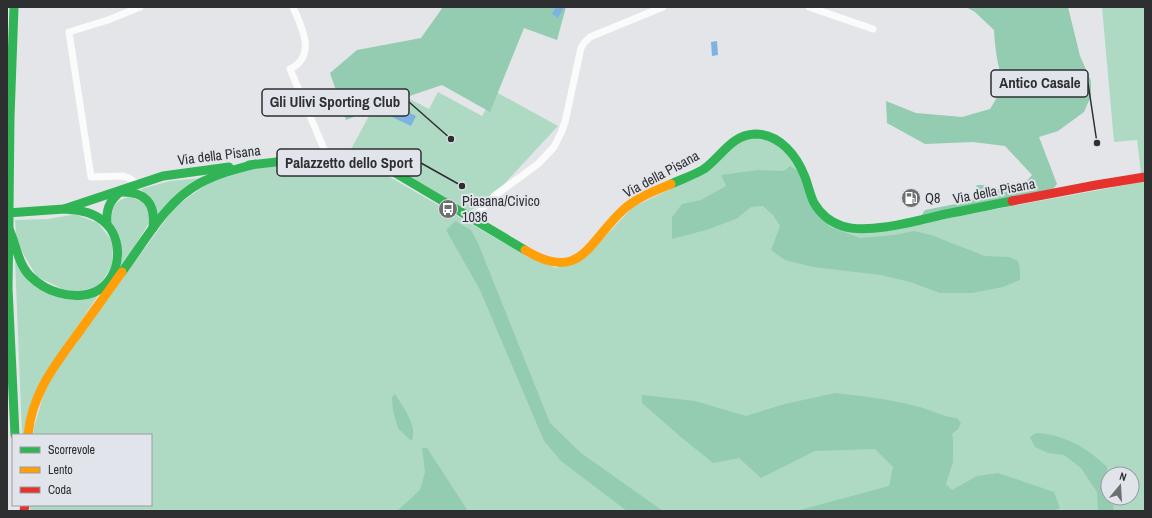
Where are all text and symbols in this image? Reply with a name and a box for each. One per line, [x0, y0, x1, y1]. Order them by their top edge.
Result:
callout: Antico Casale [991, 70, 1088, 97]
text: Antico Casale [999, 72, 1081, 93]
callout: Gli Ulivi Sporting Club [262, 89, 409, 116]
text: Gli Ulivi Sporting Club [270, 91, 400, 112]
street label: Via della Pisana [177, 141, 262, 169]
street label: Via della Pisana [620, 146, 703, 202]
callout: Palazzetto dello Sport [277, 149, 421, 176]
text: Palazzetto dello Sport [285, 152, 413, 173]
street label: Via della Pisana [951, 174, 1037, 208]
fuel station icon: Q8 [900, 187, 922, 209]
place label: Q8 [925, 189, 940, 207]
place label: Piasana/Civico 1036 [462, 192, 540, 226]
bus stop icon: Piasana/Civico 1036 [437, 198, 459, 220]
legend [12, 434, 152, 506]
text: Scorrevole [48, 442, 95, 458]
text: Lento [48, 462, 73, 478]
north arrow [1100, 466, 1140, 506]
text: N [1118, 469, 1128, 484]
text: Coda [48, 482, 72, 498]

